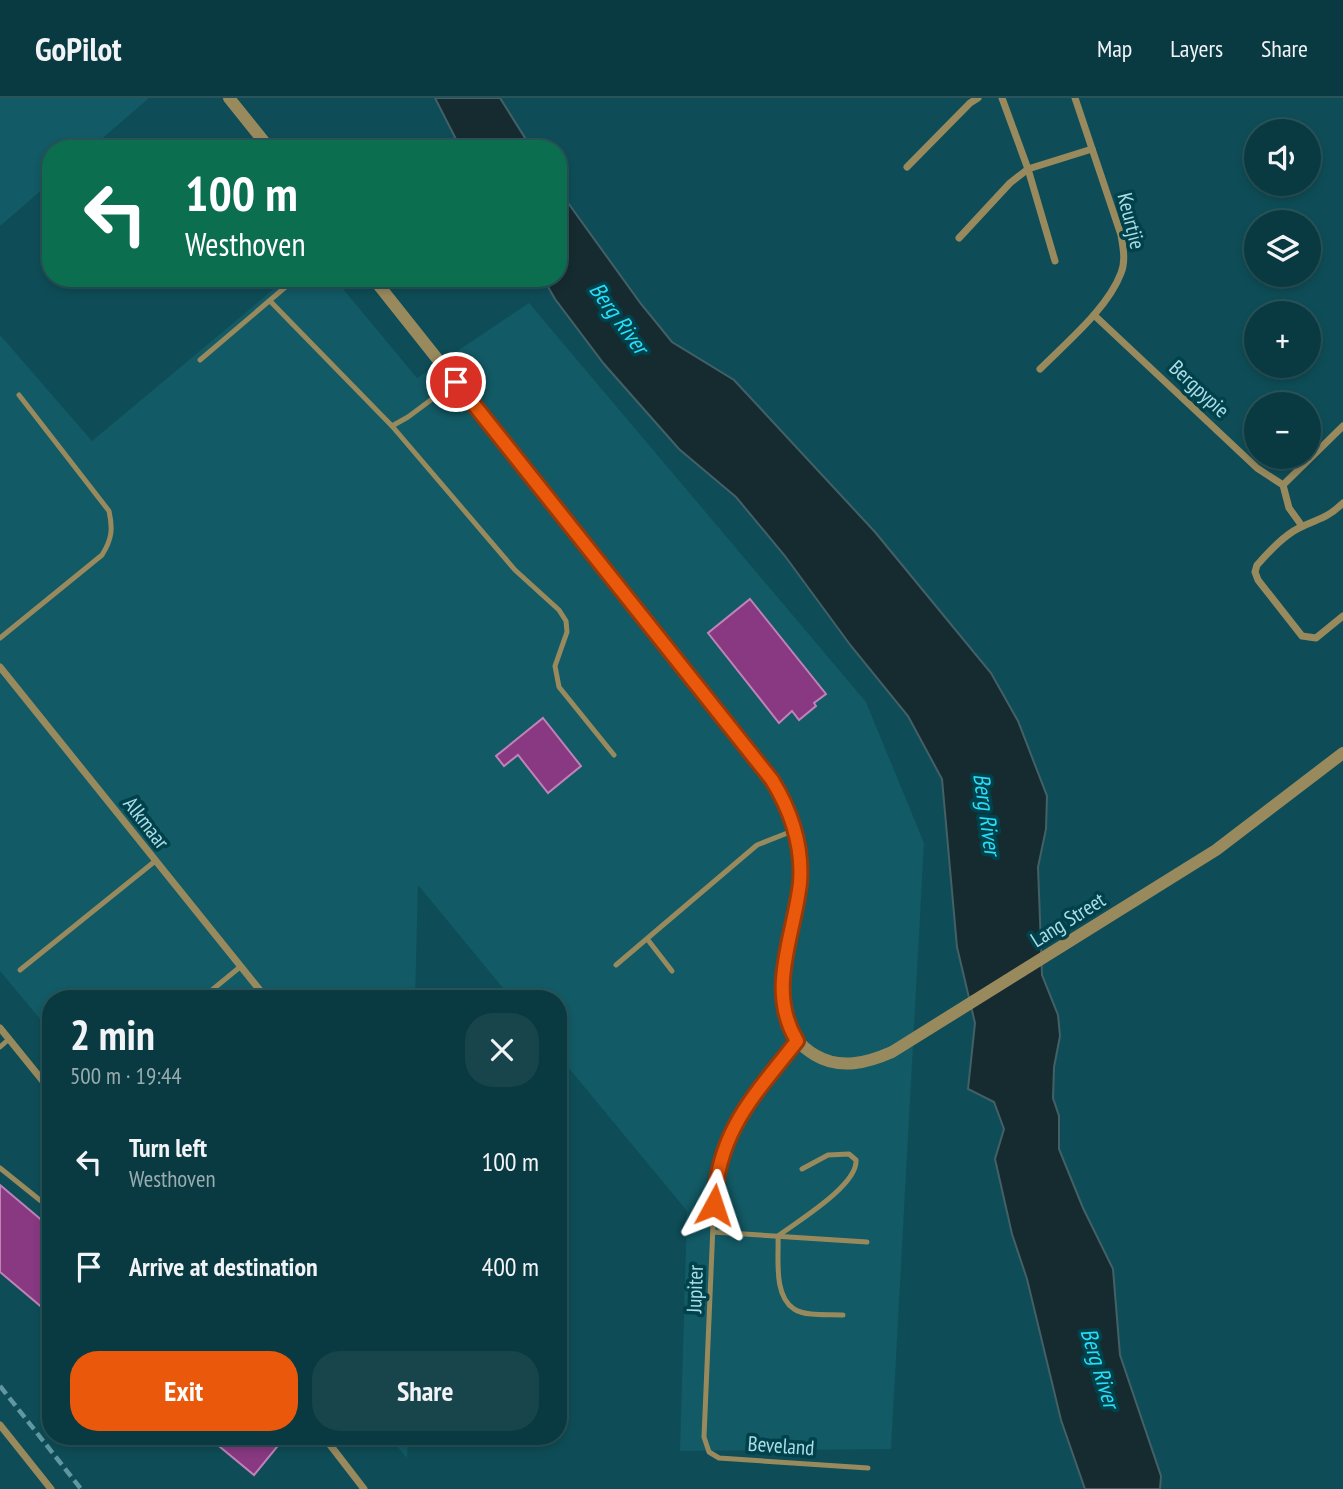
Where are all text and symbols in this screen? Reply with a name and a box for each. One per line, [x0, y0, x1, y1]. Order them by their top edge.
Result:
text: GoPilot [35, 27, 122, 70]
text: Map [1097, 33, 1132, 64]
text: Layers [1170, 33, 1223, 64]
text: Share [1261, 33, 1308, 64]
map controls [1244, 119, 1321, 469]
button: sound [1244, 119, 1321, 196]
text: 100 m [185, 161, 298, 225]
icon: left [70, 168, 161, 259]
street label: Keurtjie [1111, 190, 1151, 252]
button: layers [1244, 210, 1321, 287]
text: Westhoven [185, 223, 305, 265]
water label: Berg River [584, 276, 657, 362]
button: + [1244, 301, 1321, 378]
pin [426, 352, 486, 412]
street label: Bergpypie [1164, 354, 1235, 423]
icon: arrive [437, 363, 475, 401]
button: − [1244, 392, 1321, 469]
water label: Berg River [967, 771, 1008, 860]
street label: Alkmaar [118, 791, 175, 855]
street label: Lang Street [1025, 886, 1110, 953]
text: 2 min [70, 1007, 155, 1062]
button: close [465, 1013, 539, 1087]
text: 500 m · 19:44 [70, 1061, 182, 1090]
text: Turn left [129, 1131, 207, 1164]
icon: left [70, 1143, 108, 1181]
text: 100 m [481, 1145, 539, 1178]
text: Westhoven [129, 1164, 216, 1193]
position arrow [677, 1168, 751, 1242]
icon: arrive [70, 1248, 108, 1286]
text: Arrive at destination [129, 1250, 318, 1283]
text: 400 m [481, 1250, 539, 1283]
street label: Jupiter [680, 1264, 709, 1314]
water label: Berg River [1075, 1324, 1127, 1415]
button: Exit [70, 1351, 298, 1431]
button: Share [312, 1351, 539, 1431]
street label: Beveland [747, 1430, 815, 1461]

